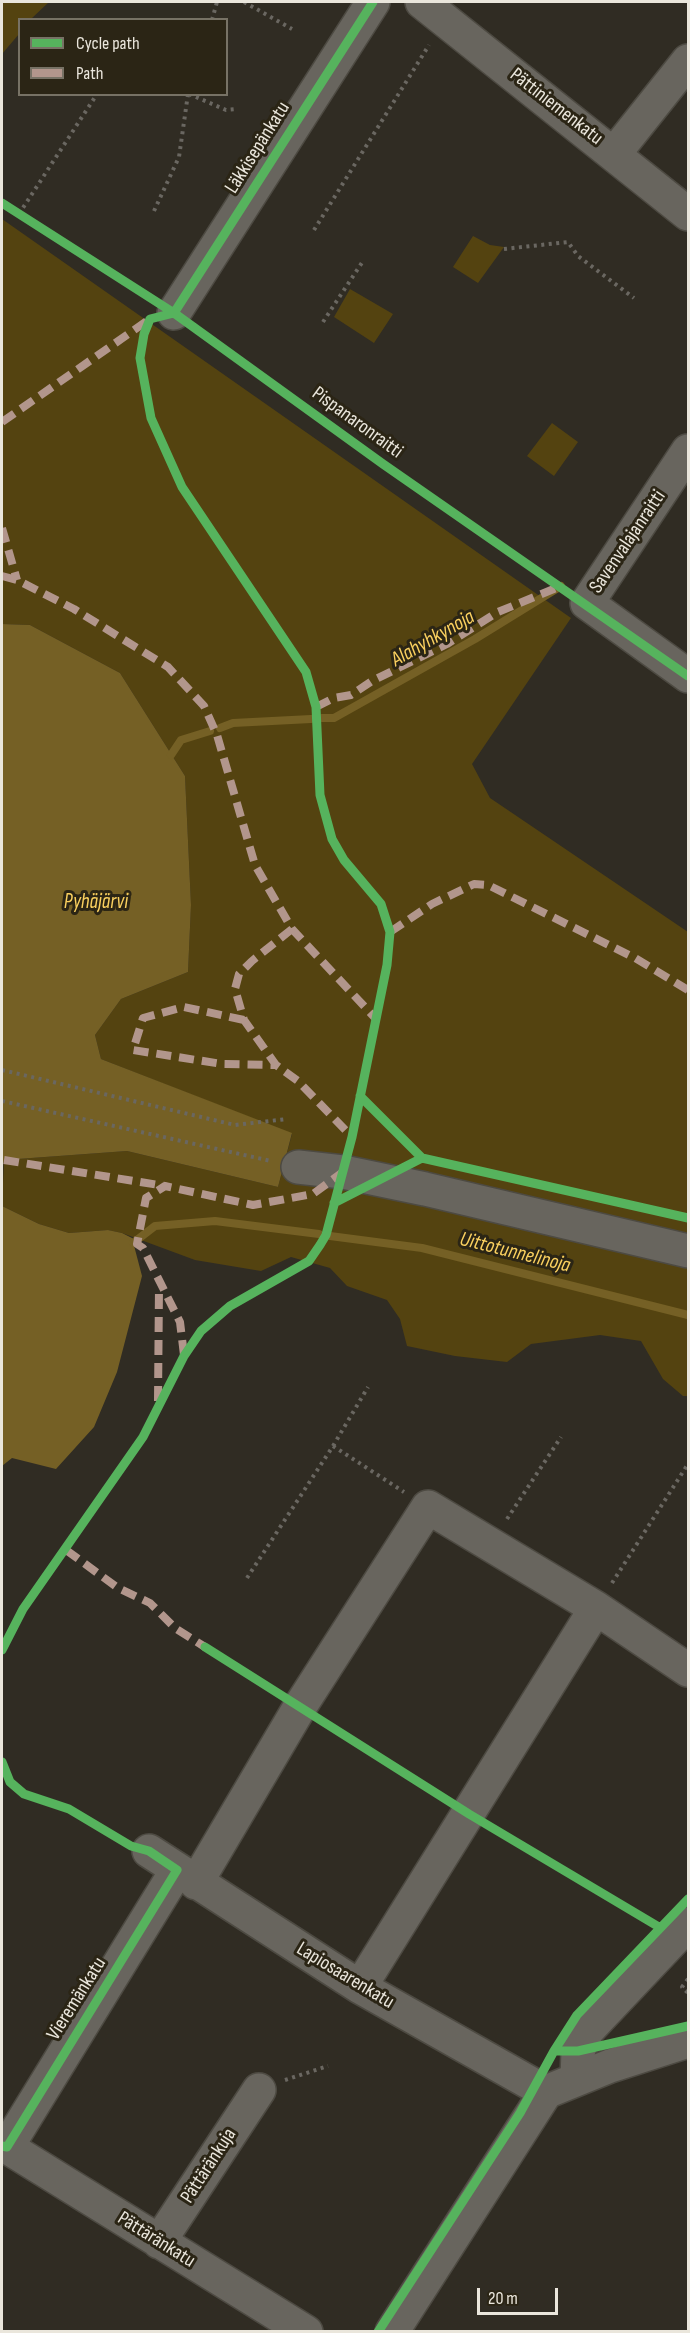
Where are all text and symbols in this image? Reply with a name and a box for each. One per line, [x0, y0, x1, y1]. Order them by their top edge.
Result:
legend [18, 18, 228, 96]
text: Cycle path [76, 33, 140, 54]
text: Path [76, 63, 104, 84]
street label: Pättiniemenkatu [505, 63, 607, 151]
street label: Läkkisepänkatu [220, 98, 296, 198]
street label: Pispanaronraitti [307, 382, 407, 464]
street label: Savenvalajanraitti [585, 486, 671, 598]
water label: Alahyhkynoja [387, 605, 479, 673]
water label: Pyhäjärvi [64, 890, 128, 916]
water label: Uittotunnelinoja [457, 1227, 573, 1279]
street label: Lapiosaarenkatu [292, 1937, 398, 2015]
street label: Vieremänkatu [42, 1953, 112, 2045]
street label: Pättäränkuja [176, 2124, 242, 2208]
street label: Pättäränkatu [113, 2207, 199, 2273]
scale bar [480, 2276, 561, 2314]
text: 20 m [488, 2288, 518, 2309]

